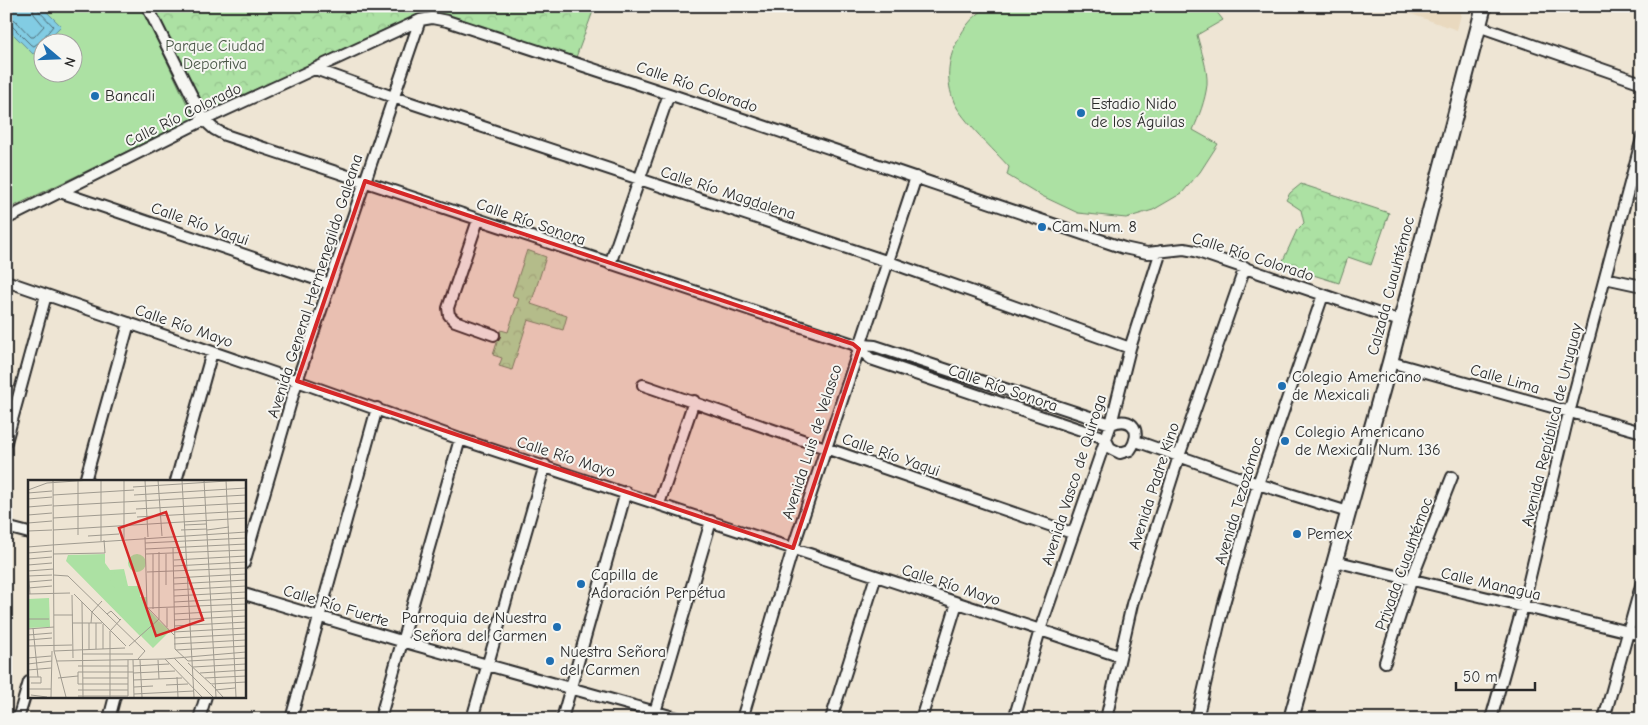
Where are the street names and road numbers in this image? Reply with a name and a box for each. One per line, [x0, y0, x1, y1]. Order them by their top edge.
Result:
street label: Calle Río Colorado [634, 58, 760, 116]
street label: Calle Río Colorado [122, 79, 244, 151]
street label: Avenida General Hermenegildo Galeana [264, 152, 366, 420]
street label: Calle Río Magdalena [658, 163, 798, 223]
street label: Calle Río Sonora [474, 195, 588, 249]
street label: Calle Río Yaqui [149, 199, 251, 249]
street label: Calzada Cuauhtémoc [1364, 214, 1418, 357]
street label: Calle Río Colorado [1190, 229, 1316, 285]
street label: Calle Río Mayo [133, 301, 235, 351]
street label: Avenida República de Uruguay [1518, 321, 1586, 528]
street label: Calle Lima [1468, 360, 1542, 398]
street label: Calle Río Sonora [946, 361, 1060, 415]
street label: Avenida Luis de Velasco [778, 362, 846, 522]
street label: Avenida Vasco de Quiroga [1038, 392, 1110, 568]
street label: Avenida Padre Kino [1125, 420, 1183, 552]
street label: Calle Río Yaqui [840, 430, 942, 480]
street label: Calle Río Mayo [514, 433, 618, 481]
street label: Avenida Tezozómoc [1211, 435, 1267, 567]
street label: Privada Cuauhtémoc [1372, 495, 1437, 633]
street label: Calle Río Mayo [899, 561, 1003, 609]
street label: Calle Managua [1439, 564, 1543, 604]
street label: Calle Río Fuerte [281, 581, 391, 631]

